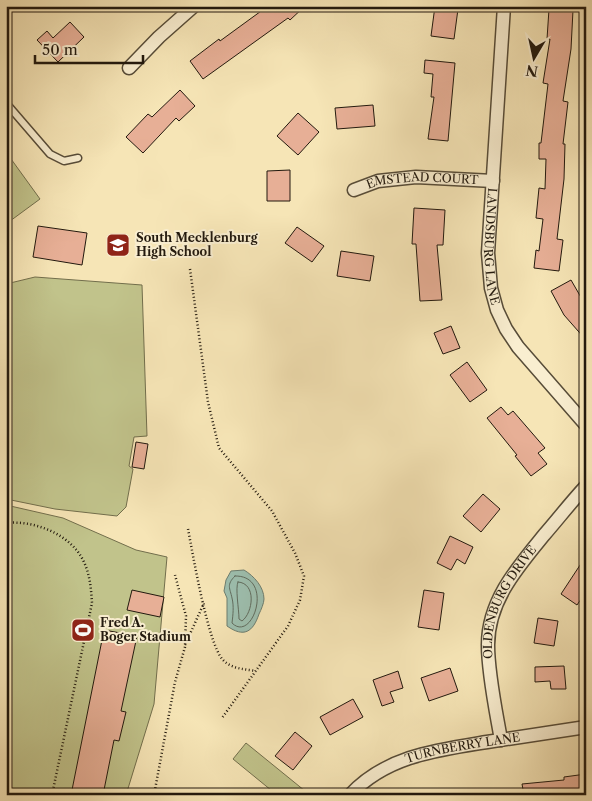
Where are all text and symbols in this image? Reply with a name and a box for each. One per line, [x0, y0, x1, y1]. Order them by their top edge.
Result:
scale bar [35, 32, 142, 64]
north arrow [510, 32, 560, 82]
text: 50 m [42, 40, 78, 59]
text: N [525, 61, 539, 81]
street label: EMSTEAD COURT [364, 169, 479, 192]
street label: LANDSBURG LANE [481, 187, 503, 306]
place label: South Mecklenburg High School [136, 230, 259, 259]
school or university icon: South Mecklenburg High School [105, 232, 131, 258]
street label: OLDENBURG DRIVE [480, 542, 539, 659]
place label: Fred A. Boger Stadium [100, 615, 191, 644]
sports icon: Fred A. Boger Stadium [70, 617, 96, 643]
street label: TURNBERRY LANE [403, 729, 521, 766]

